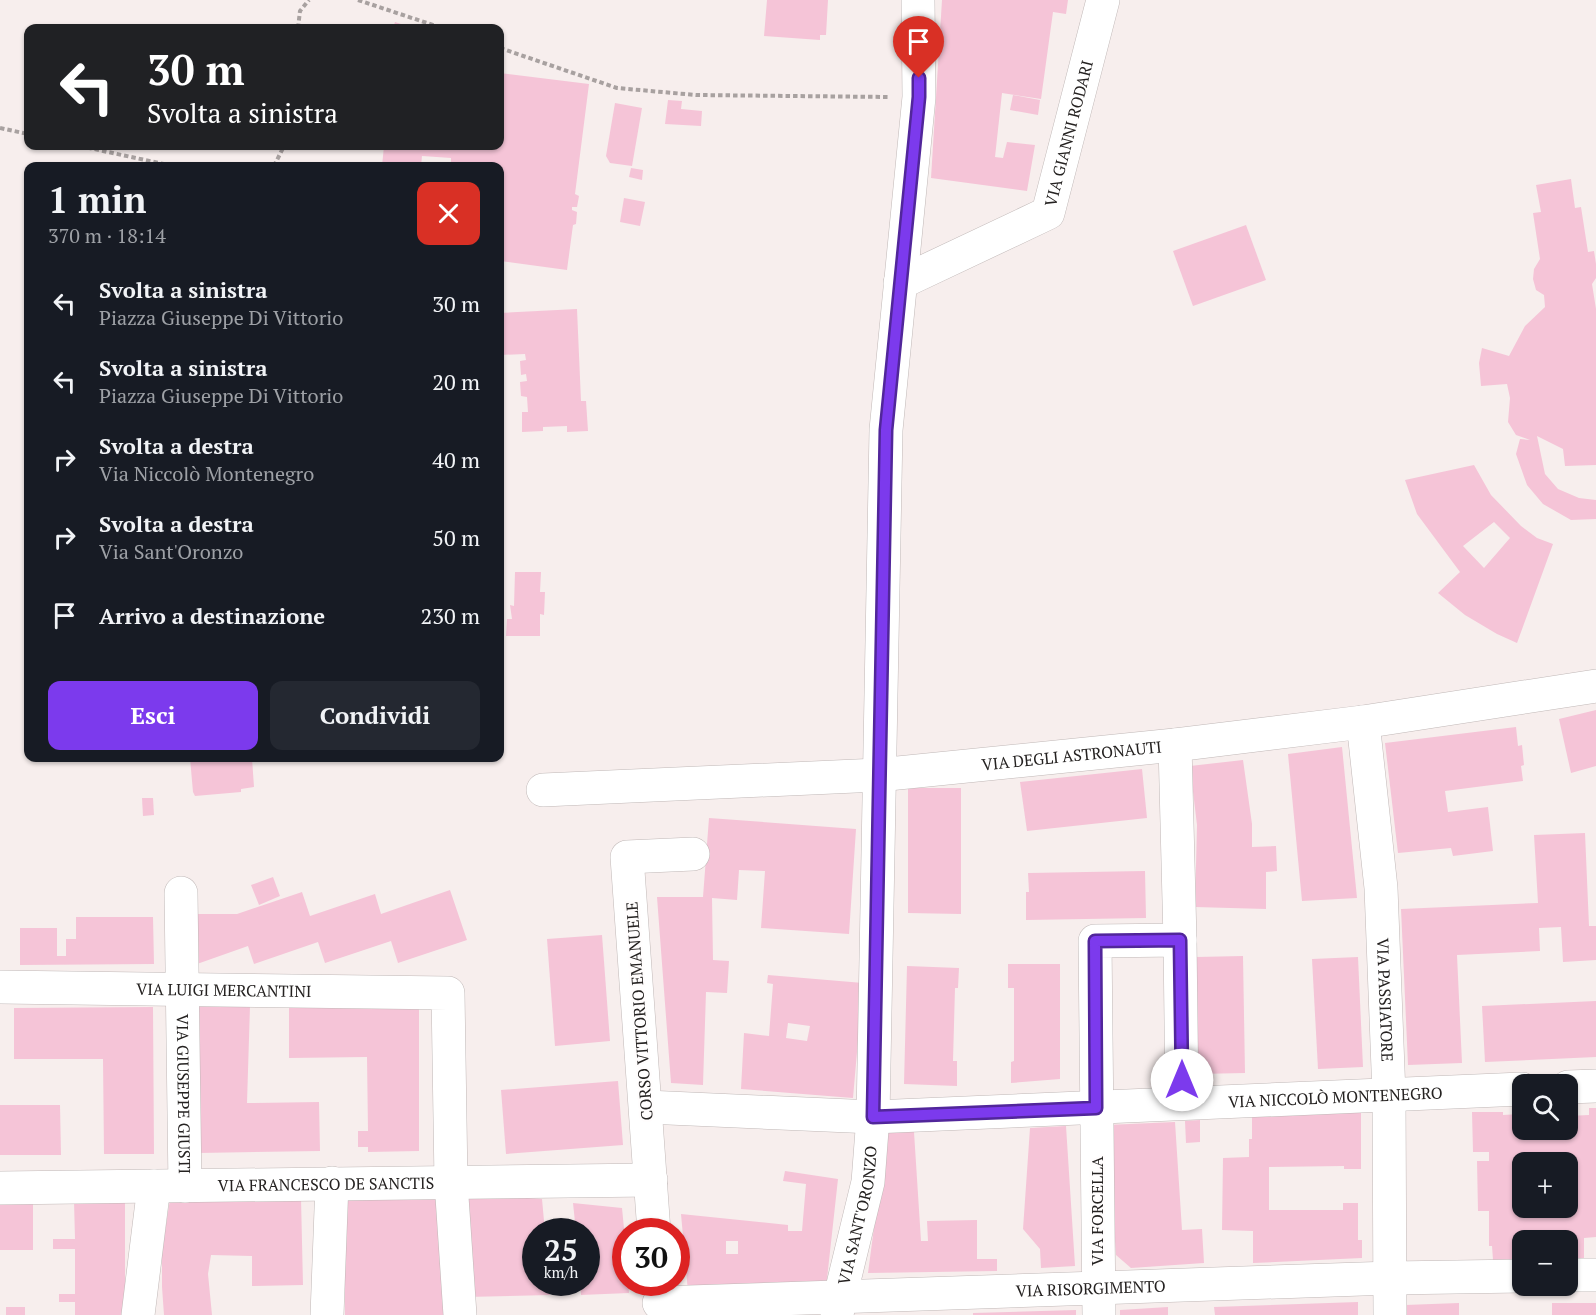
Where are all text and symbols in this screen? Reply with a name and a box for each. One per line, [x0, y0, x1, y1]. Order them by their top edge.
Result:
pin [893, 16, 944, 78]
icon: arrive [902, 25, 935, 58]
text: 30 m [147, 41, 245, 97]
icon: left [48, 48, 126, 126]
street label: VIA GIANNI RODARI [1039, 58, 1098, 209]
text: Svolta a sinistra [147, 95, 338, 131]
text: 1 min [48, 176, 146, 223]
button: close [417, 182, 480, 245]
text: 370 m · 18:14 [48, 222, 166, 249]
text: Svolta a sinistra [99, 275, 268, 304]
icon: left [48, 287, 81, 320]
text: 30 m [432, 289, 480, 318]
text: Piazza Giuseppe Di Vittorio [99, 304, 343, 331]
text: Svolta a sinistra [99, 353, 268, 382]
icon: left [48, 365, 81, 398]
text: 20 m [432, 367, 480, 396]
text: Piazza Giuseppe Di Vittorio [99, 382, 343, 409]
text: Svolta a destra [99, 431, 254, 460]
icon: right [48, 443, 81, 476]
text: 40 m [432, 445, 480, 474]
text: Via Niccolò Montenegro [99, 460, 314, 487]
text: Svolta a destra [99, 509, 254, 538]
icon: right [48, 521, 81, 554]
text: 50 m [432, 523, 480, 552]
text: Via Sant'Oronzo [99, 538, 243, 565]
icon: arrive [48, 599, 81, 632]
text: Arrivo a destinazione [99, 601, 325, 630]
text: 230 m [420, 601, 480, 630]
button: Esci [48, 681, 258, 750]
button: Condividi [270, 681, 480, 750]
street label: VIA DEGLI ASTRONAUTI [981, 735, 1163, 775]
street label: CORSO VITTORIO EMANUELE [620, 901, 658, 1121]
street label: VIA PASSIATORE [1372, 938, 1399, 1062]
street label: VIA LUIGI MERCANTINI [136, 978, 312, 1002]
street label: VIA GIUSEPPE GIUSTI [172, 1014, 196, 1174]
position arrow [1150, 1048, 1214, 1112]
map controls [1512, 1074, 1578, 1296]
button: search [1512, 1074, 1578, 1140]
street label: VIA NICCOLÒ MONTENEGRO [1228, 1081, 1443, 1113]
street label: VIA SANT'ORONZO [832, 1145, 882, 1287]
button: + [1512, 1152, 1578, 1218]
street label: VIA FORCELLA [1086, 1156, 1108, 1266]
street label: VIA FRANCESCO DE SANCTIS [218, 1172, 434, 1196]
speed limit sign: 30 [612, 1218, 690, 1296]
text: 25 [544, 1230, 578, 1270]
button: − [1512, 1230, 1578, 1296]
text: km/h [544, 1262, 578, 1282]
street label: VIA RISORGIMENTO [1015, 1275, 1166, 1302]

